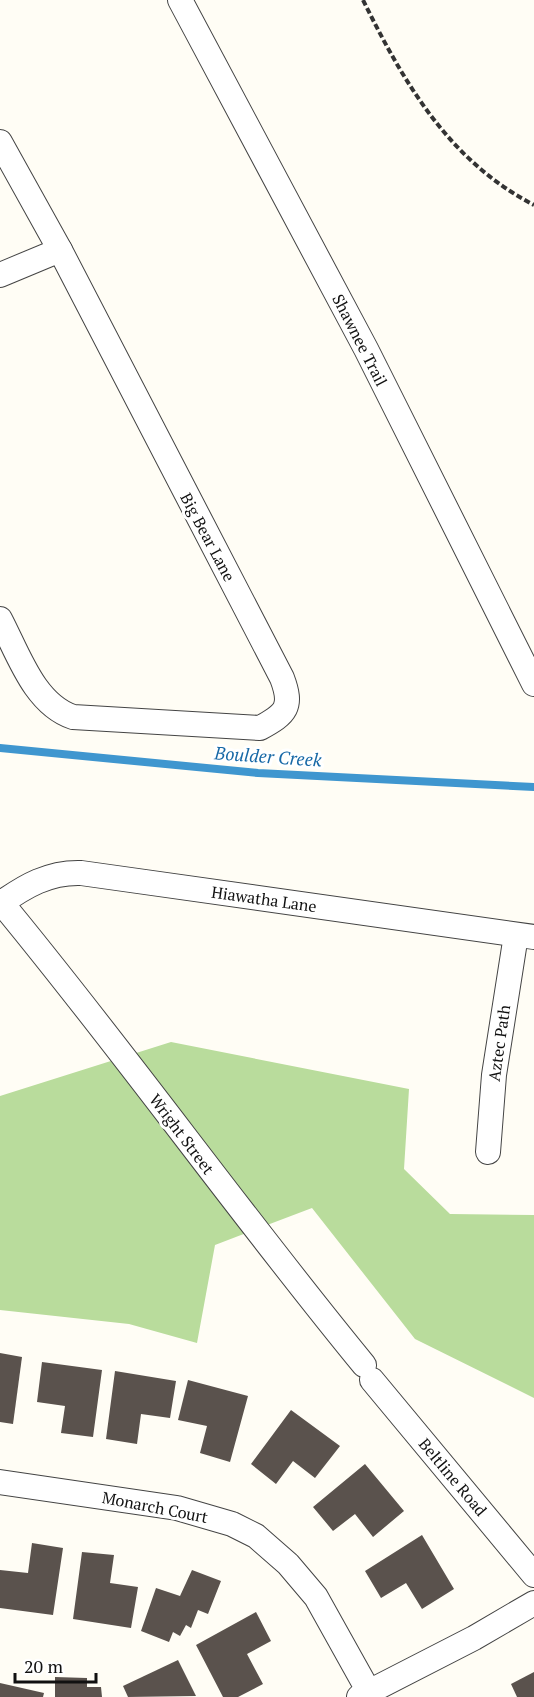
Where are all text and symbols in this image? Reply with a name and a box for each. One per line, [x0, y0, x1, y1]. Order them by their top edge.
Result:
street label: Shawnee Trail [327, 290, 393, 390]
street label: Big Bear Lane [175, 489, 241, 585]
water label: Boulder Creek [213, 740, 323, 772]
street label: Hiawatha Lane [210, 881, 318, 917]
street label: Aztec Path [483, 1003, 515, 1083]
street label: Wright Street [145, 1089, 219, 1179]
street label: Beltline Road [414, 1433, 492, 1521]
street label: Monarch Court [100, 1486, 210, 1528]
scale bar [15, 1646, 96, 1684]
text: 20 m [24, 1654, 64, 1678]

